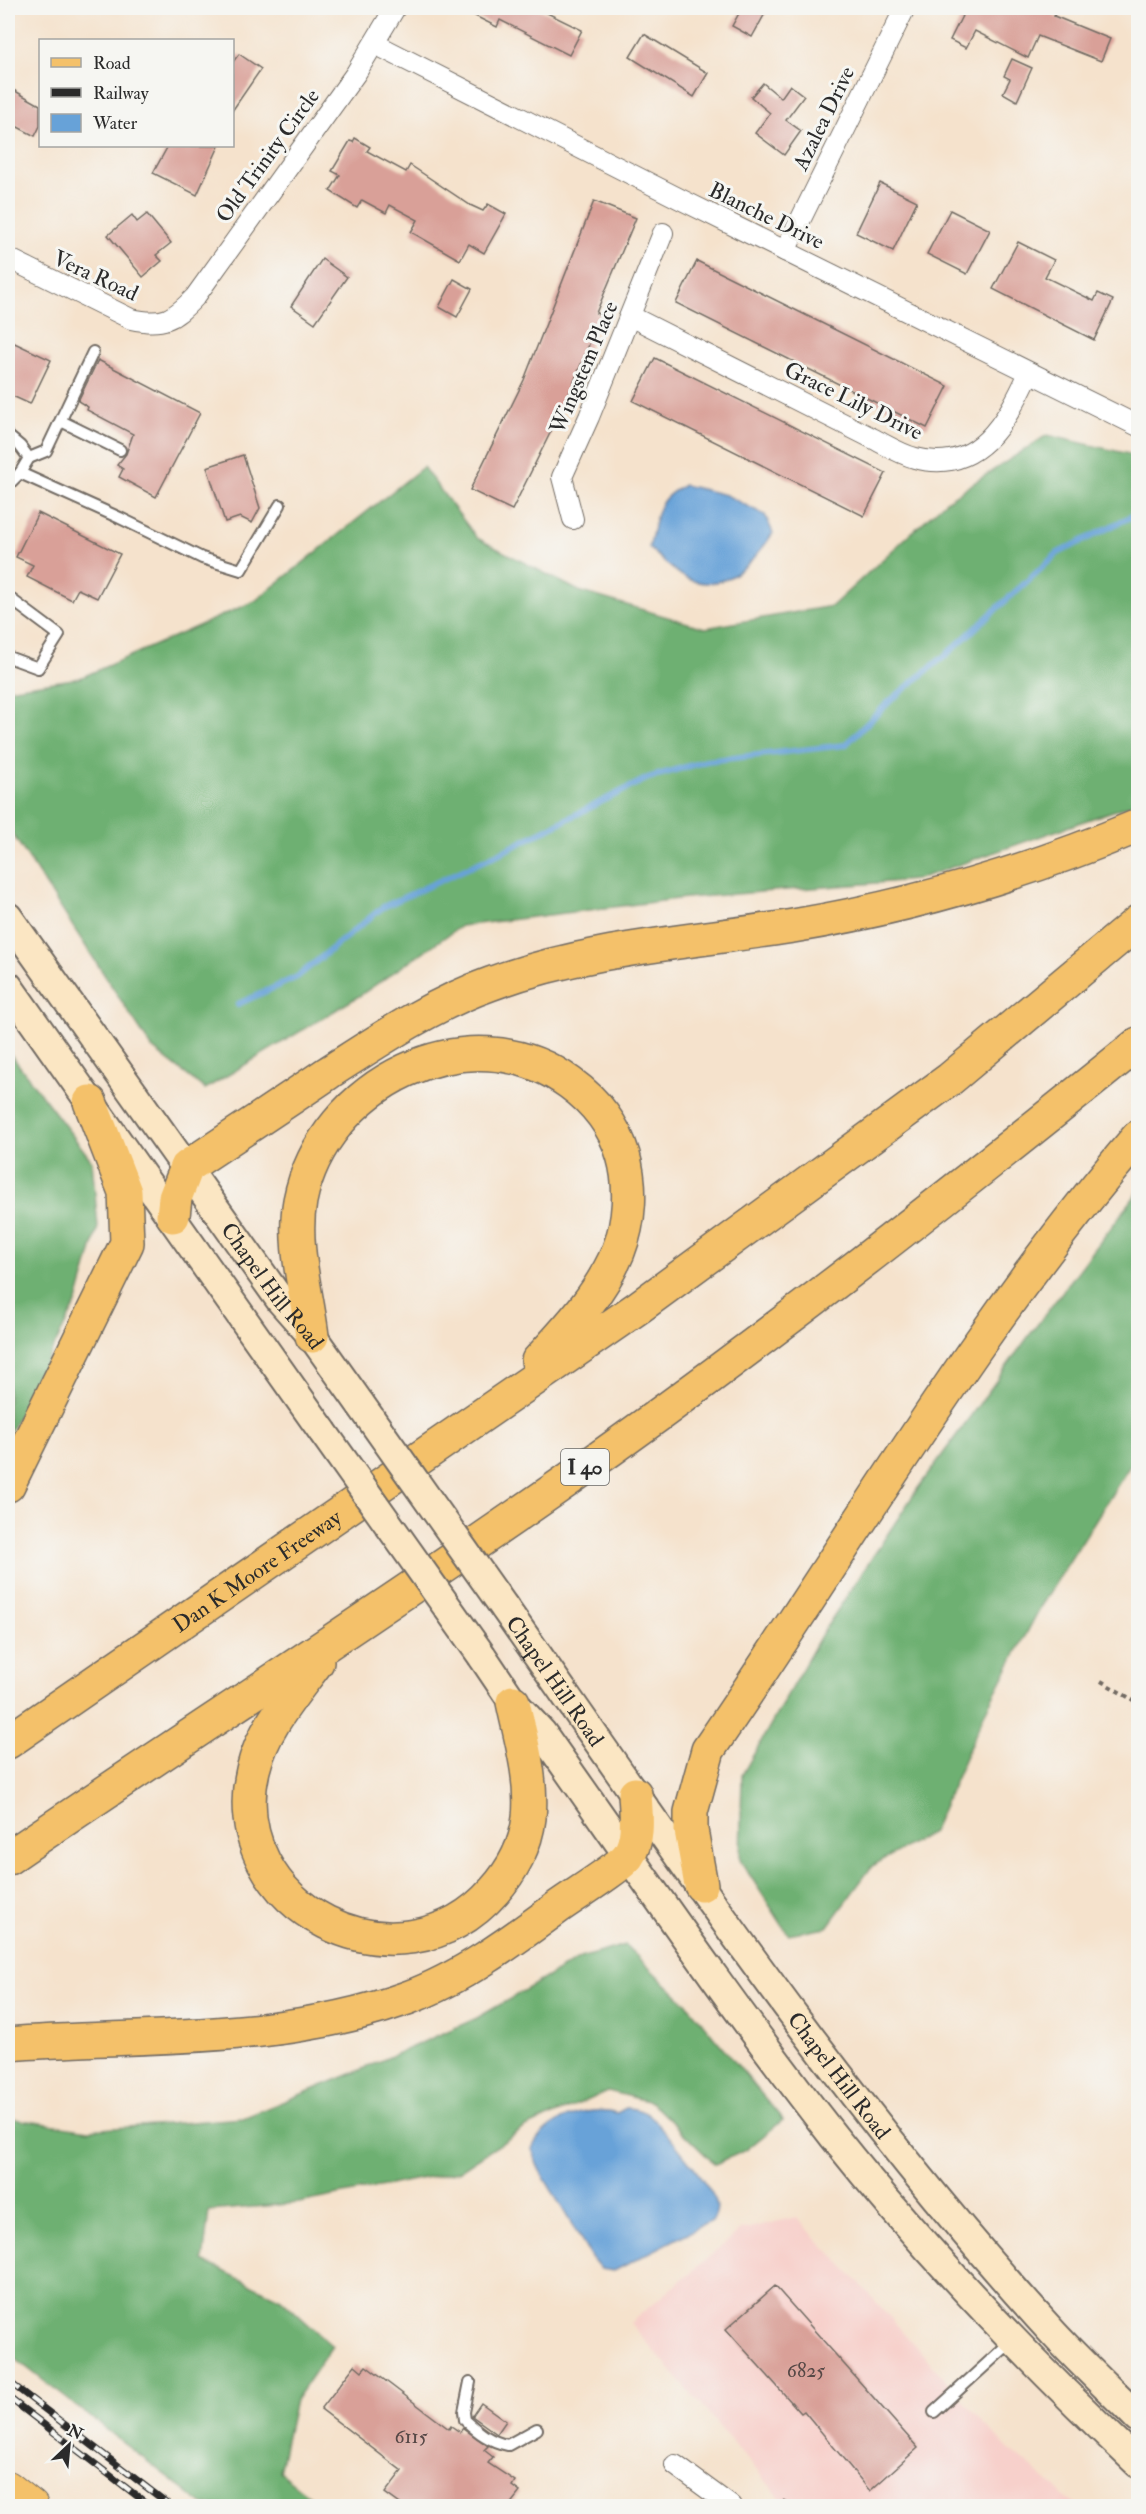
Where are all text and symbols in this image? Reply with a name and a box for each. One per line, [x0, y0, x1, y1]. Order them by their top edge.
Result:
legend [39, 39, 234, 147]
text: Road [93, 52, 131, 75]
street label: Azalea Drive [786, 62, 861, 176]
text: Railway [93, 82, 150, 105]
street label: Old Trinity Circle [210, 83, 326, 228]
text: Water [92, 112, 137, 135]
street label: Blanche Drive [704, 176, 829, 256]
street label: Vera Road [49, 244, 143, 308]
street label: Wingstem Place [543, 297, 624, 439]
street label: Grace Lily Drive [780, 355, 927, 446]
street label: Chapel Hill Road [214, 1217, 330, 1355]
road number: I 40 [561, 1449, 609, 1485]
street label: Dan K Moore Freeway [167, 1503, 347, 1639]
street label: Chapel Hill Road [499, 1610, 610, 1752]
street label: Chapel Hill Road [781, 2006, 896, 2145]
house number: 6825 [787, 2358, 825, 2383]
north arrow [39, 2415, 99, 2475]
text: N [63, 2420, 87, 2445]
house number: 6115 [394, 2424, 428, 2449]

